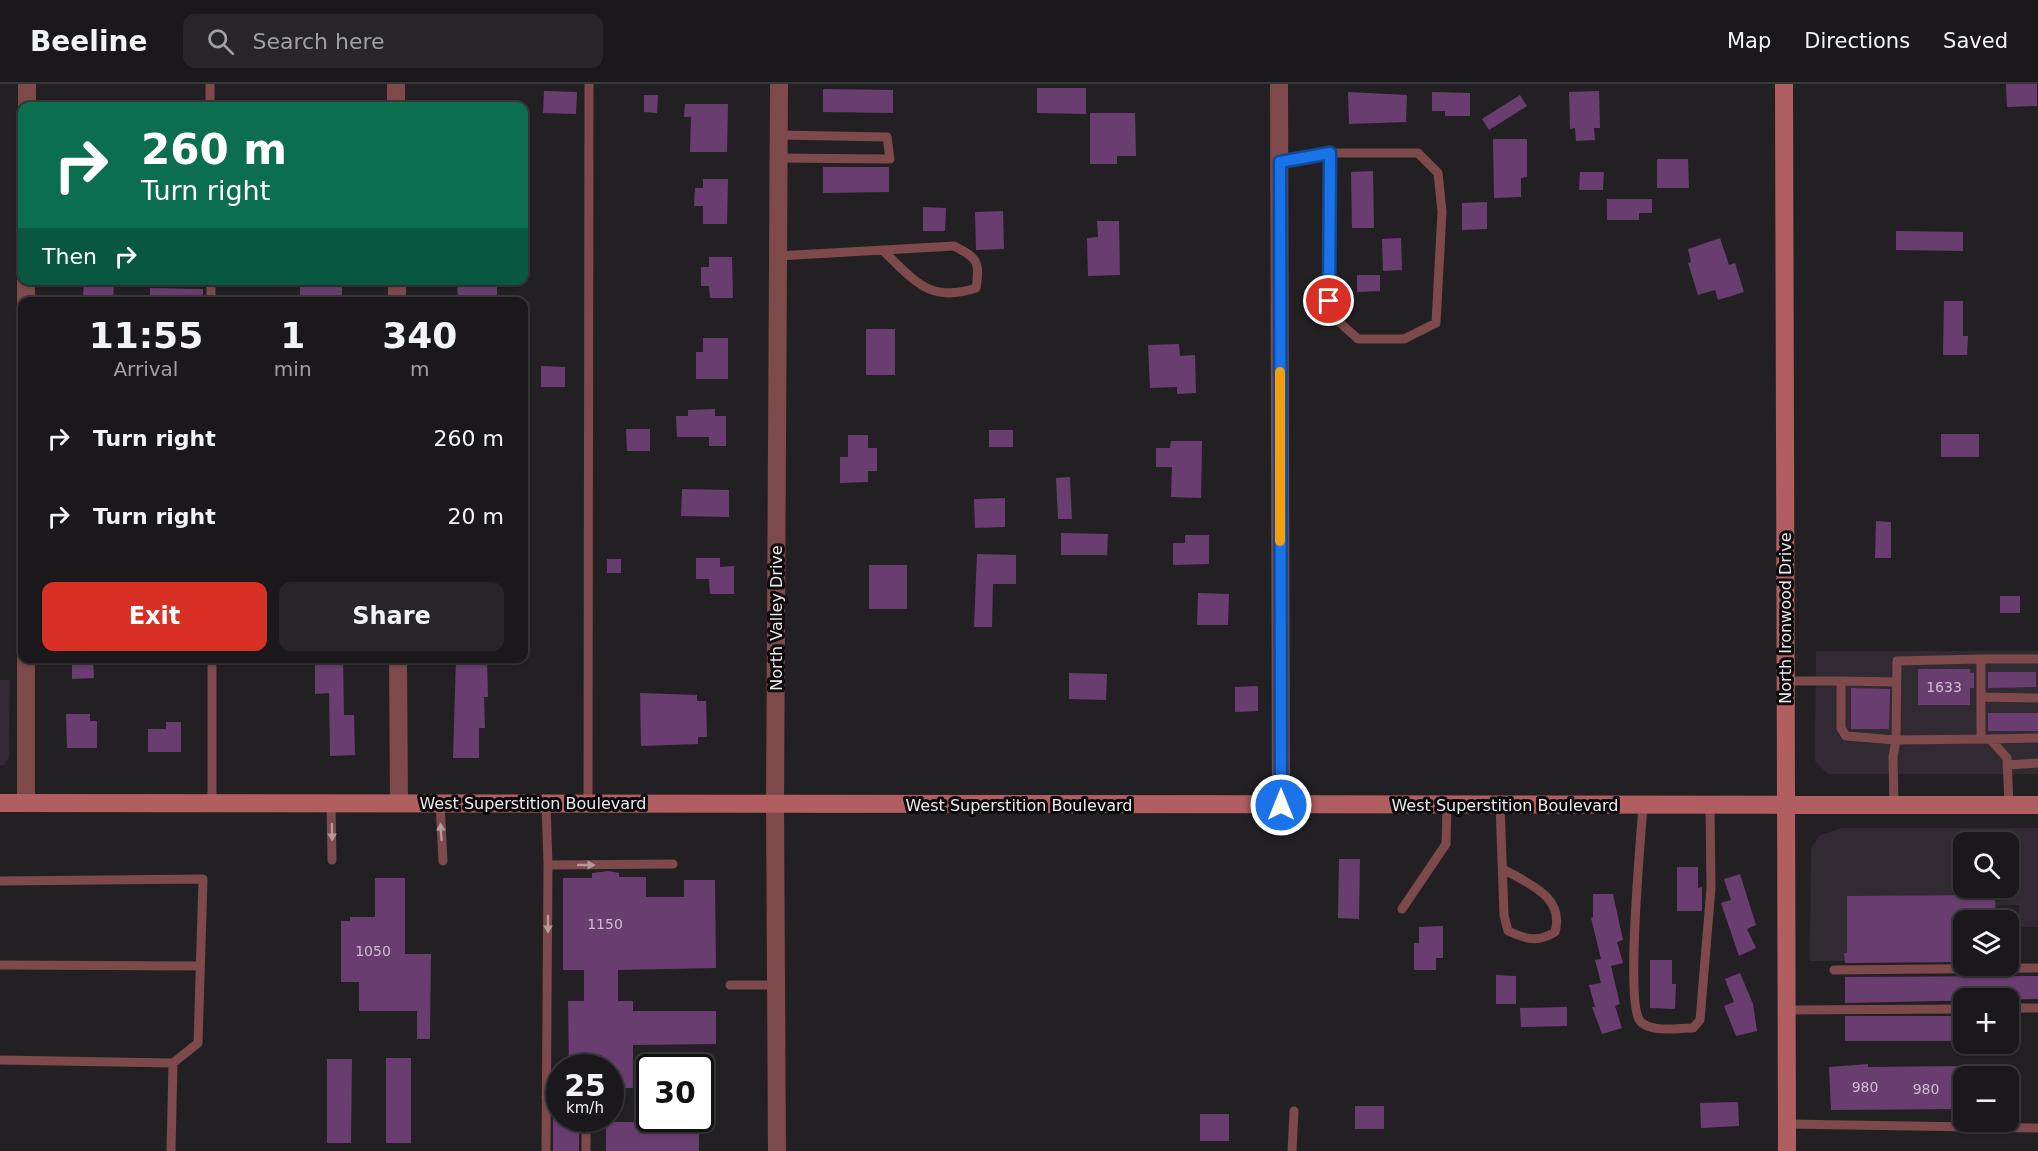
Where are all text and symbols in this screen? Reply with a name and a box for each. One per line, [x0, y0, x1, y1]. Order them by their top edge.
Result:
search box [183, 14, 603, 68]
text: Beeline [30, 25, 147, 58]
icon: search [204, 25, 237, 58]
text: Search here [252, 29, 385, 54]
text: Map [1727, 29, 1771, 53]
text: Directions [1804, 29, 1910, 53]
text: Saved [1943, 29, 2008, 53]
text: 260 m [141, 125, 287, 174]
icon: right [42, 126, 120, 204]
text: Turn right [141, 175, 270, 206]
icon: right [109, 240, 142, 273]
text: Then [42, 244, 97, 269]
pin [1303, 275, 1354, 326]
icon: arrive [1312, 284, 1345, 317]
text: 11:55 [89, 315, 203, 356]
text: 1 [280, 315, 305, 356]
text: 340 [382, 315, 457, 356]
text: Arrival [113, 357, 178, 381]
text: min [274, 357, 312, 381]
text: m [410, 357, 430, 381]
icon: right [42, 422, 75, 455]
text: Turn right [93, 426, 216, 451]
text: 260 m [434, 426, 504, 451]
icon: right [42, 500, 75, 533]
text: Turn right [93, 504, 216, 529]
text: 20 m [448, 504, 504, 529]
street label: North Ironwood Drive [1776, 532, 1795, 704]
street label: North Valley Drive [767, 545, 786, 691]
button: Exit [42, 582, 267, 651]
button: Share [279, 582, 504, 651]
house number: 1633 [1926, 679, 1962, 695]
position arrow [1249, 773, 1313, 837]
street label: West Superstition Boulevard [419, 794, 647, 813]
street label: West Superstition Boulevard [905, 796, 1133, 815]
street label: West Superstition Boulevard [1391, 796, 1619, 815]
one-way arrow [327, 822, 336, 841]
one-way arrow [437, 822, 446, 841]
map controls [1953, 832, 2019, 1132]
button: search [1953, 832, 2019, 898]
one-way arrow [577, 860, 596, 870]
button: layers [1953, 910, 2019, 976]
one-way arrow [543, 914, 553, 933]
house number: 1150 [587, 916, 623, 932]
house number: 1050 [355, 943, 391, 959]
button: + [1953, 988, 2019, 1054]
speed limit sign: 30 [636, 1054, 714, 1132]
button: − [1953, 1066, 2019, 1132]
text: 25 [564, 1068, 606, 1103]
house number: 980 [1852, 1079, 1878, 1095]
house number: 980 [1913, 1081, 1939, 1097]
text: km/h [566, 1099, 604, 1117]

